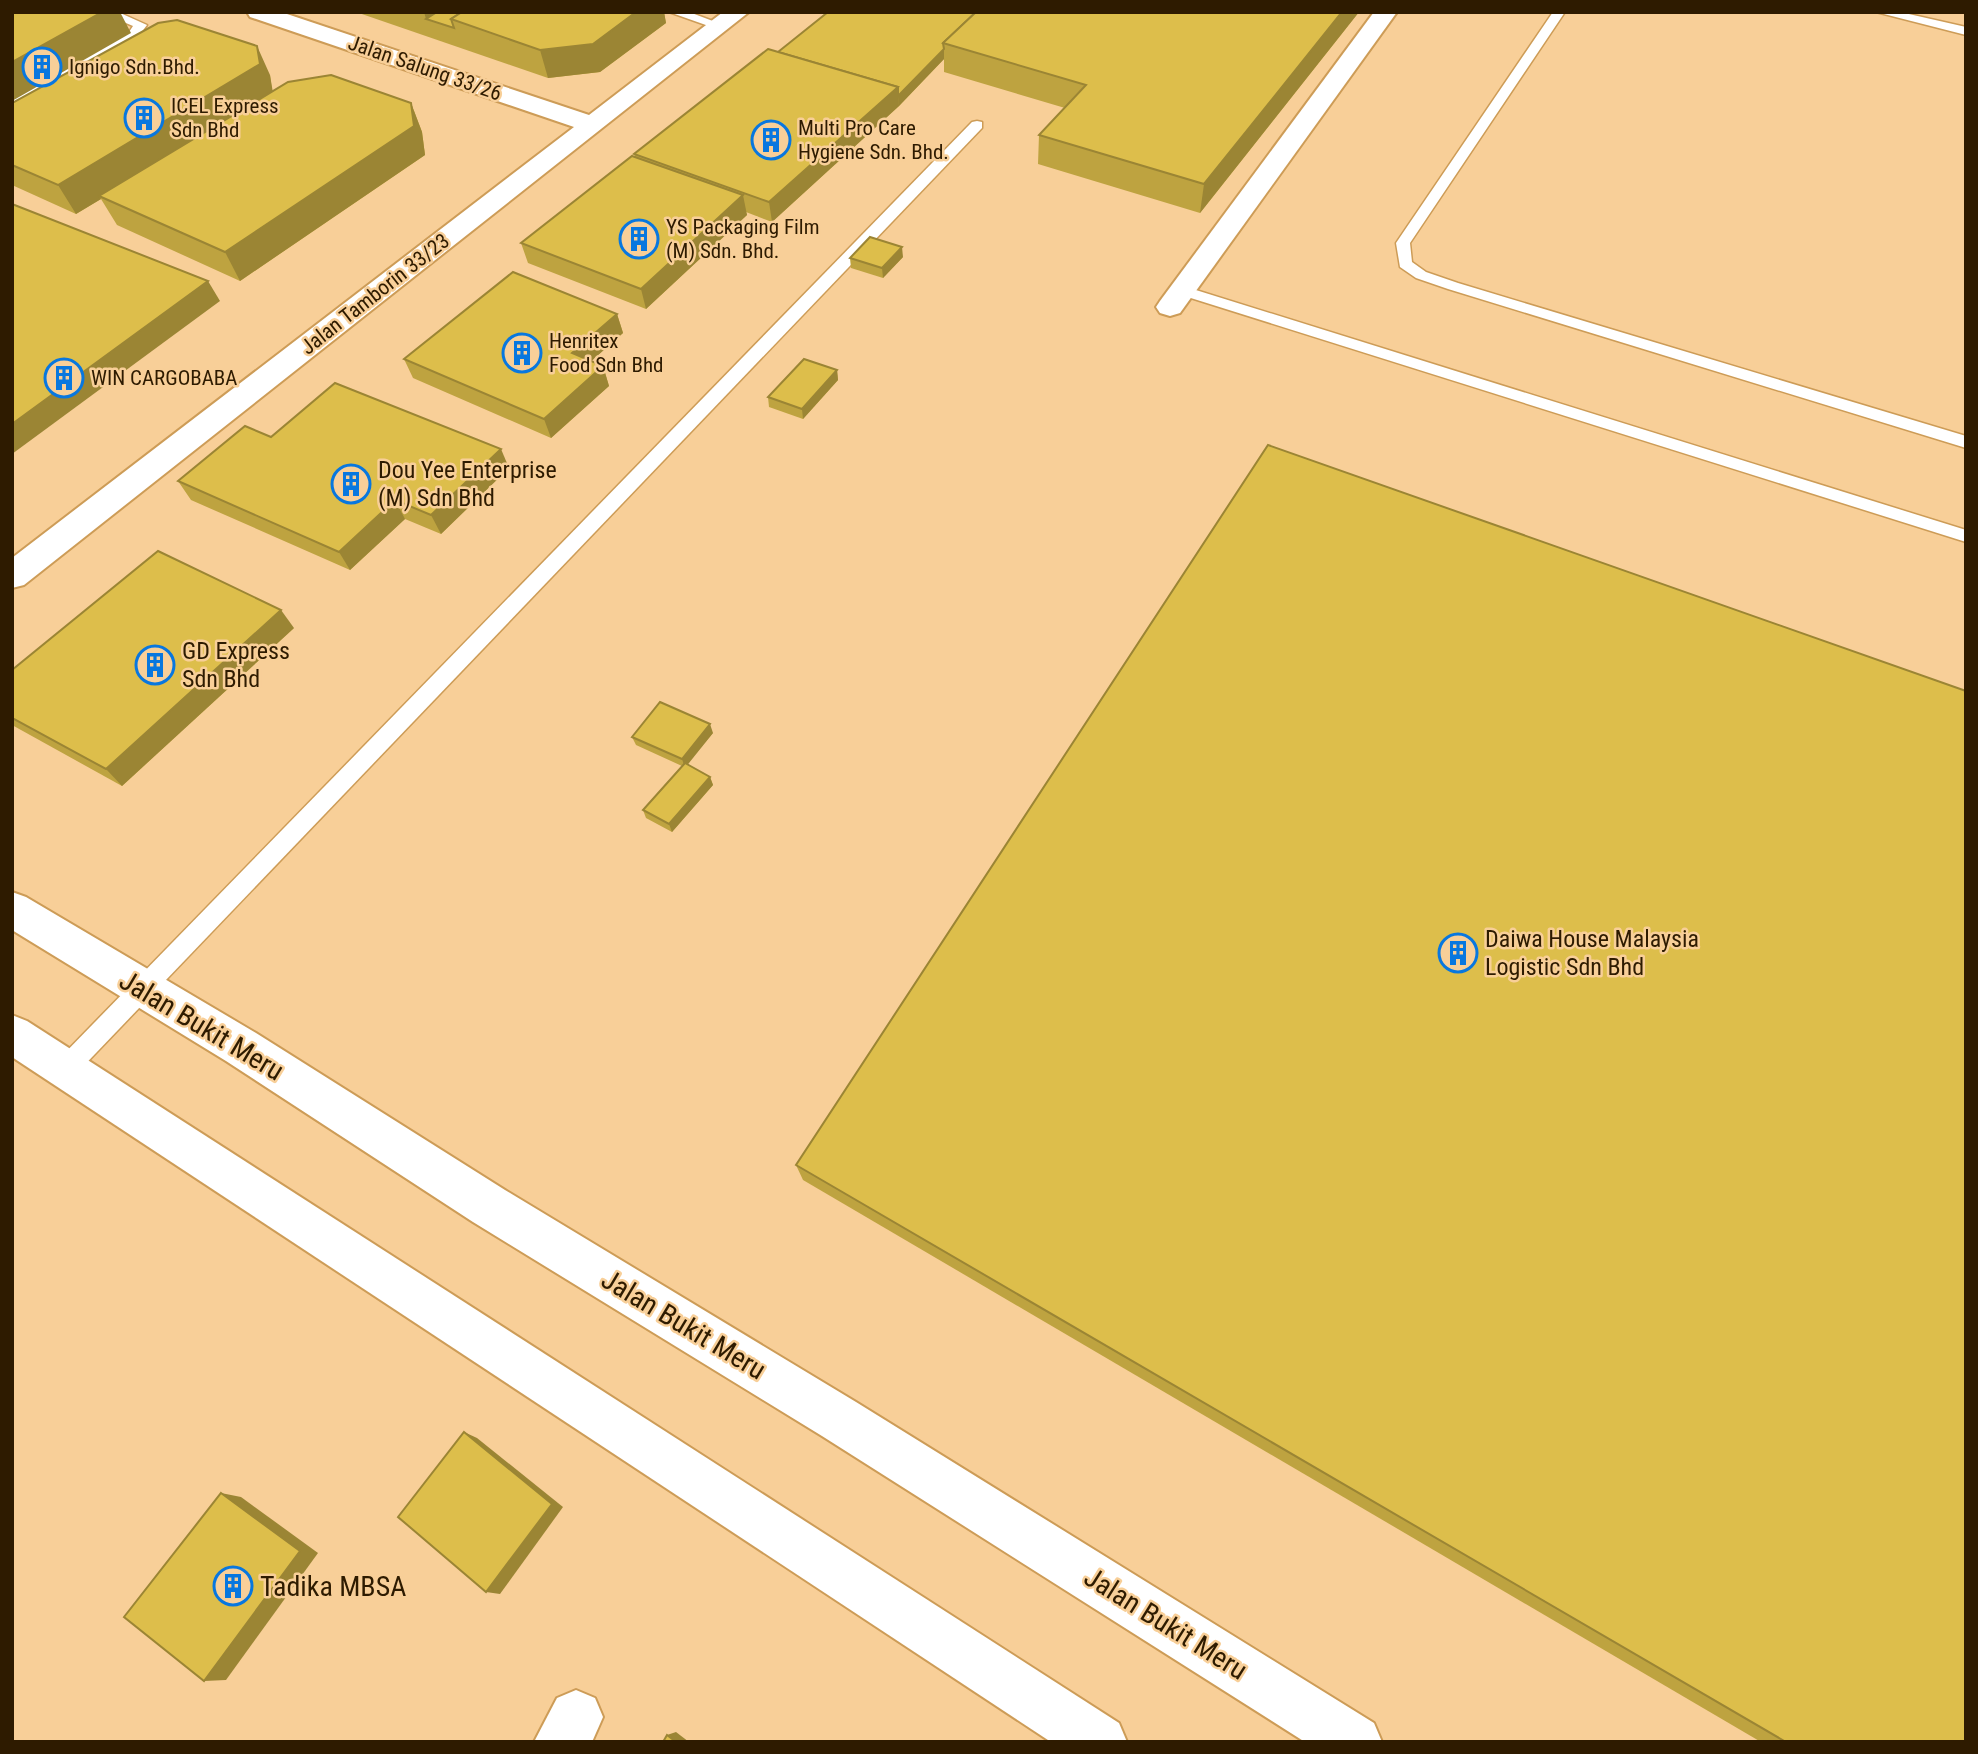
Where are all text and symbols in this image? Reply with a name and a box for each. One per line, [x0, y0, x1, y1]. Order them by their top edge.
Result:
street label: Jalan Salung 33/26 [345, 31, 505, 105]
building icon: Ignigo Sdn.Bhd. [21, 46, 63, 88]
place label: Ignigo Sdn.Bhd. [69, 55, 200, 79]
place label: ICEL Express Sdn Bhd [171, 94, 279, 142]
building icon: ICEL Express Sdn Bhd [123, 97, 165, 139]
place label: Multi Pro Care Hygiene Sdn. Bhd. [798, 116, 949, 164]
building icon: Multi Pro Care Hygiene Sdn. Bhd. [750, 119, 792, 161]
place label: YS Packaging Film (M) Sdn. Bhd. [666, 215, 819, 263]
building icon: YS Packaging Film (M) Sdn. Bhd. [618, 218, 660, 260]
street label: Jalan Tamborin 33/23 [296, 229, 454, 359]
place label: Henritex Food Sdn Bhd [549, 329, 664, 377]
building icon: Henritex Food Sdn Bhd [501, 332, 543, 374]
building icon: WIN CARGOBABA [43, 357, 85, 399]
place label: WIN CARGOBABA [91, 366, 237, 390]
place label: Dou Yee Enterprise (M) Sdn Bhd [378, 456, 557, 512]
building icon: Dou Yee Enterprise (M) Sdn Bhd [330, 463, 372, 505]
place label: GD Express Sdn Bhd [182, 637, 290, 693]
building icon: GD Express Sdn Bhd [134, 644, 176, 686]
place label: Daiwa House Malaysia Logistic Sdn Bhd [1485, 925, 1699, 981]
building icon: Daiwa House Malaysia Logistic Sdn Bhd [1437, 932, 1479, 974]
street label: Jalan Bukit Meru [114, 963, 290, 1087]
street label: Jalan Bukit Meru [596, 1262, 772, 1386]
street label: Jalan Bukit Meru [1078, 1560, 1253, 1687]
building icon: Tadika MBSA [212, 1565, 254, 1607]
place label: Tadika MBSA [260, 1570, 406, 1603]

